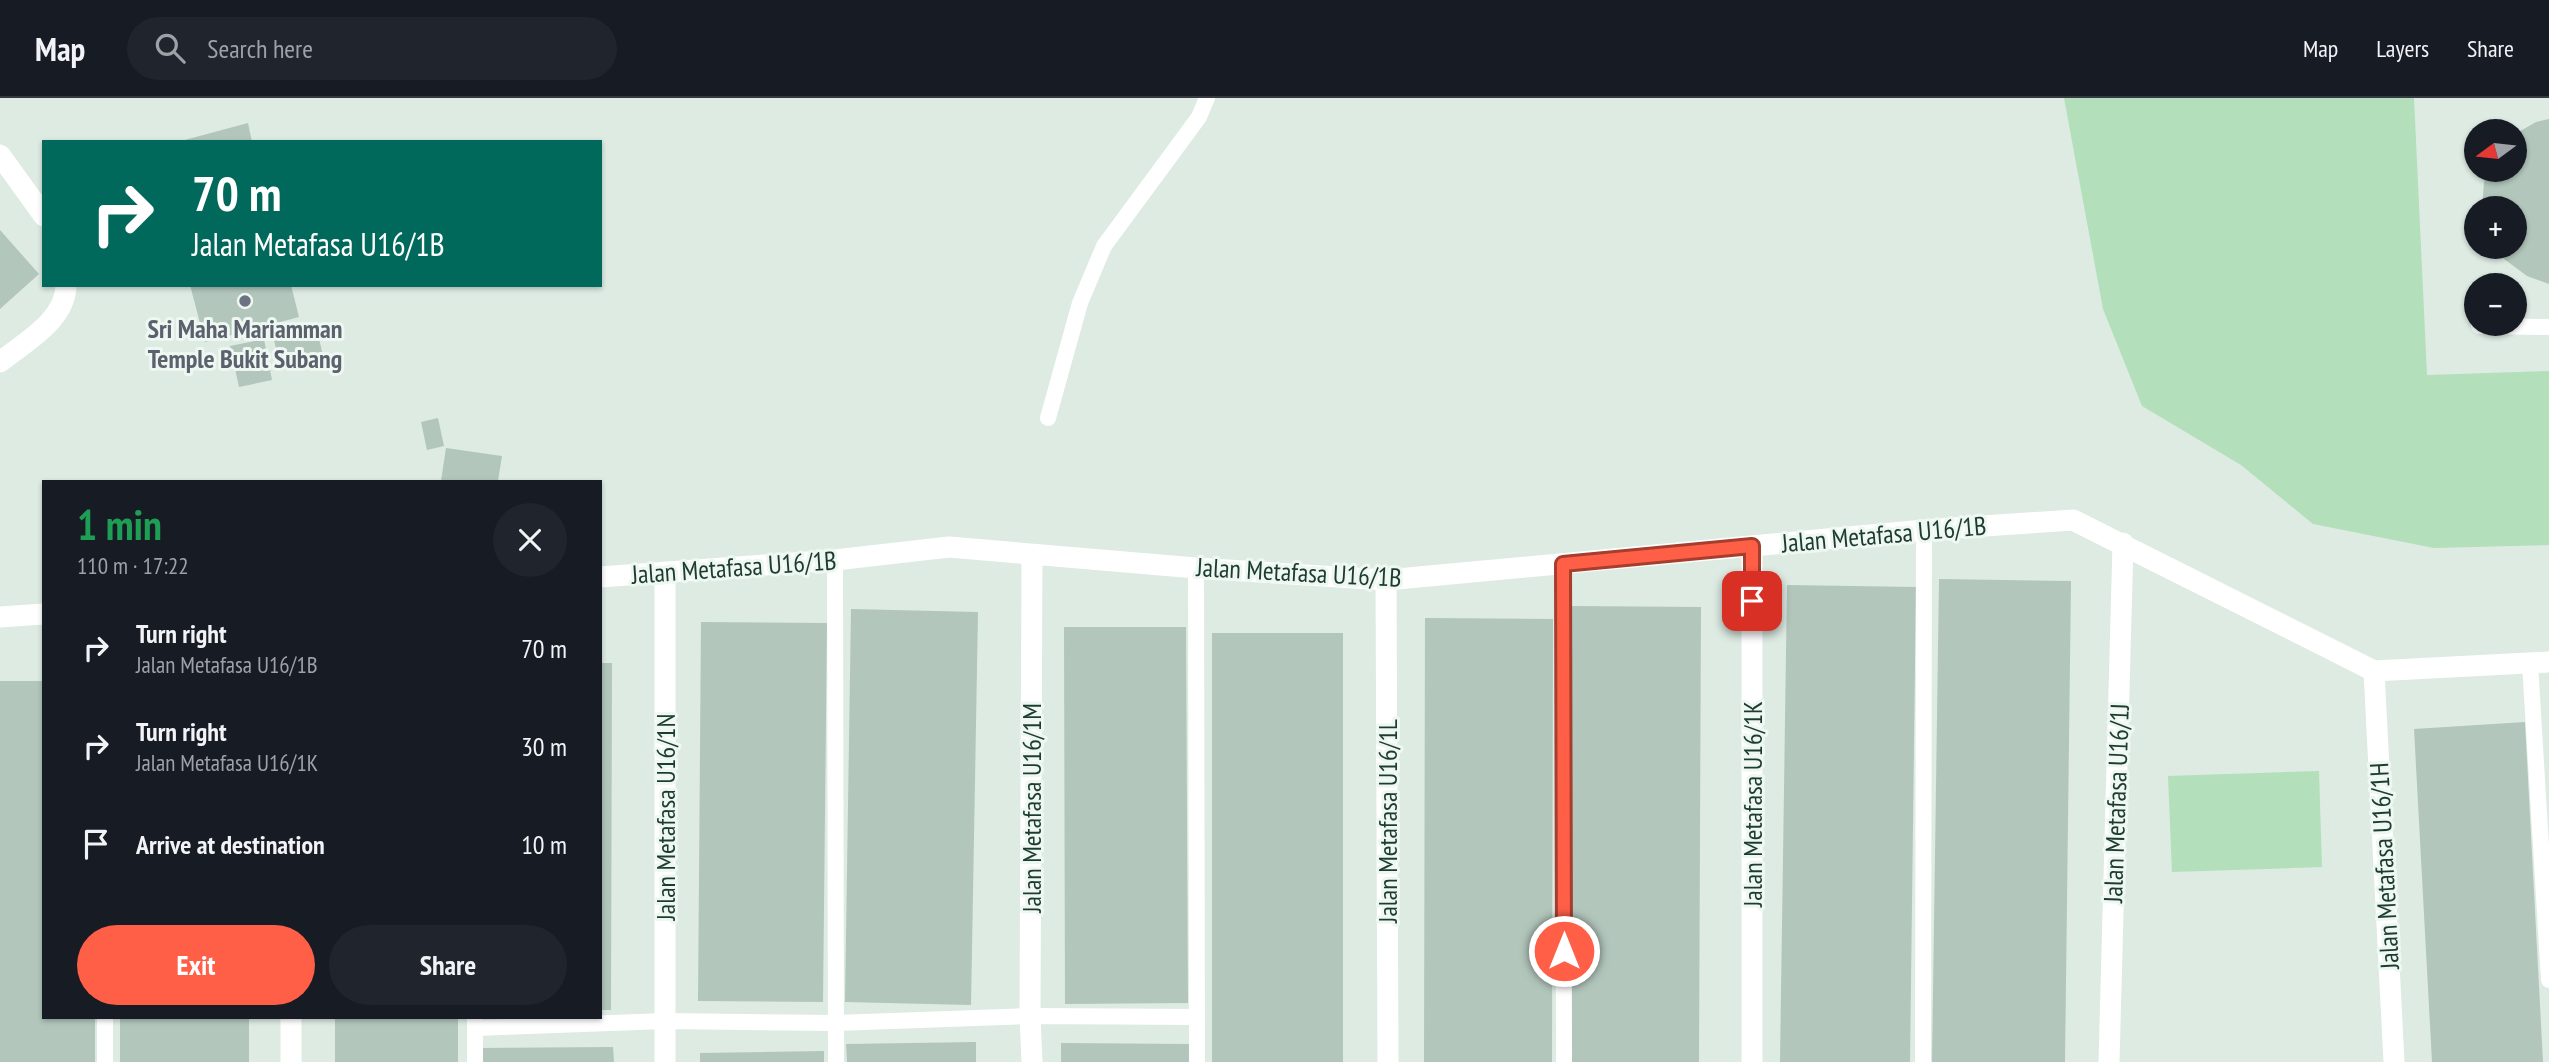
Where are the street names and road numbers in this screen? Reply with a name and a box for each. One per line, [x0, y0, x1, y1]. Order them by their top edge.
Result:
street label: Jalan Metafasa U16/1B [1779, 509, 1988, 559]
street label: Jalan Metafasa U16/1B [629, 543, 838, 591]
street label: Jalan Metafasa U16/1B [1195, 550, 1402, 594]
street label: Jalan Metafasa U16/1K [1736, 701, 1769, 908]
street label: Jalan Metafasa U16/1M [1015, 703, 1048, 914]
street label: Jalan Metafasa U16/1J [2096, 703, 2136, 904]
street label: Jalan Metafasa U16/1N [649, 714, 682, 922]
street label: Jalan Metafasa U16/1L [1371, 719, 1404, 924]
street label: Jalan Metafasa U16/1H [2362, 762, 2406, 971]

